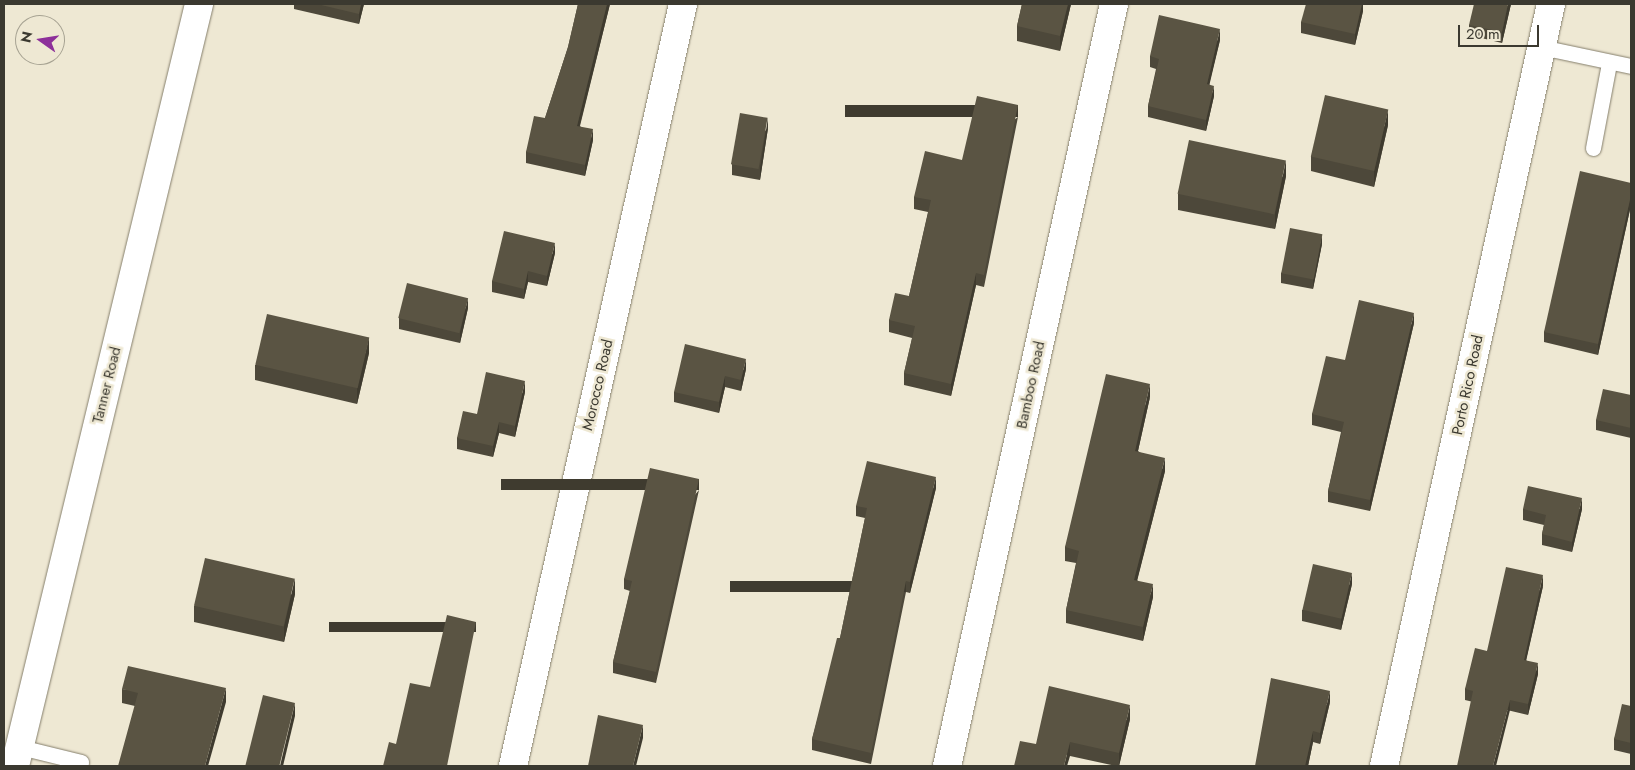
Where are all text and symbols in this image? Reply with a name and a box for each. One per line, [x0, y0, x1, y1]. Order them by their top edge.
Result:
north arrow [15, 15, 65, 65]
scale bar [1460, 15, 1541, 47]
text: 20 m [1466, 23, 1500, 45]
text: N [15, 29, 37, 45]
street label: Porto Rico Road [1449, 333, 1487, 437]
street label: Morocco Road [579, 338, 617, 432]
street label: Bamboo Road [1013, 340, 1049, 430]
street label: Tanner Road [89, 345, 125, 425]

